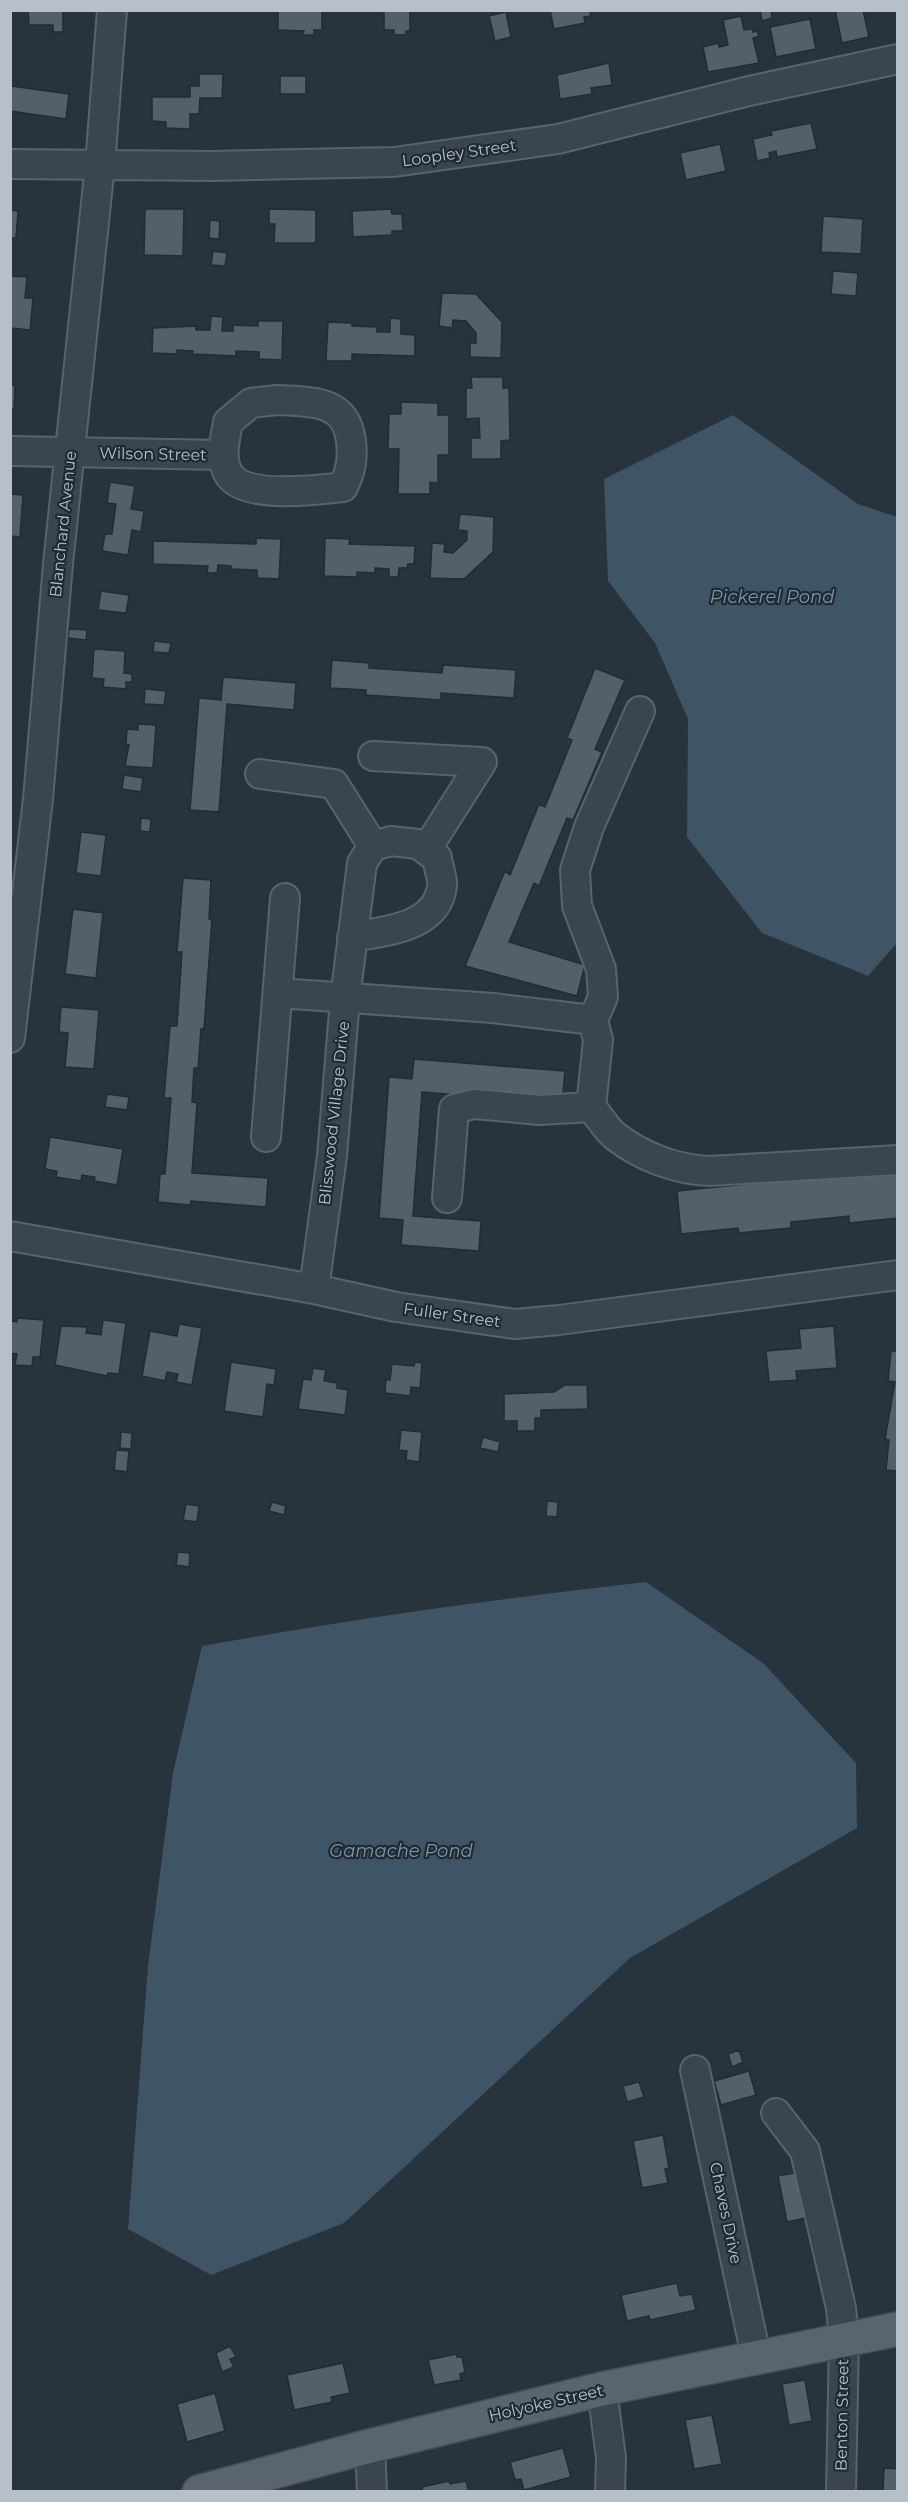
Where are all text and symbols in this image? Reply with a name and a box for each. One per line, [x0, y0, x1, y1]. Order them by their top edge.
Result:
street label: Loopley Street [401, 135, 518, 170]
street label: Wilson Street [99, 444, 207, 464]
street label: Blanchard Avenue [46, 450, 80, 598]
water label: Pickerel Pond [710, 586, 835, 608]
street label: Blisswood Village Drive [315, 1020, 353, 1206]
street label: Fuller Street [402, 1299, 502, 1331]
water label: Gamache Pond [329, 1840, 474, 1862]
street label: Chaves Drive [706, 2160, 746, 2266]
street label: Benton Street [832, 2358, 852, 2471]
street label: Holyoke Street [487, 2380, 606, 2425]

